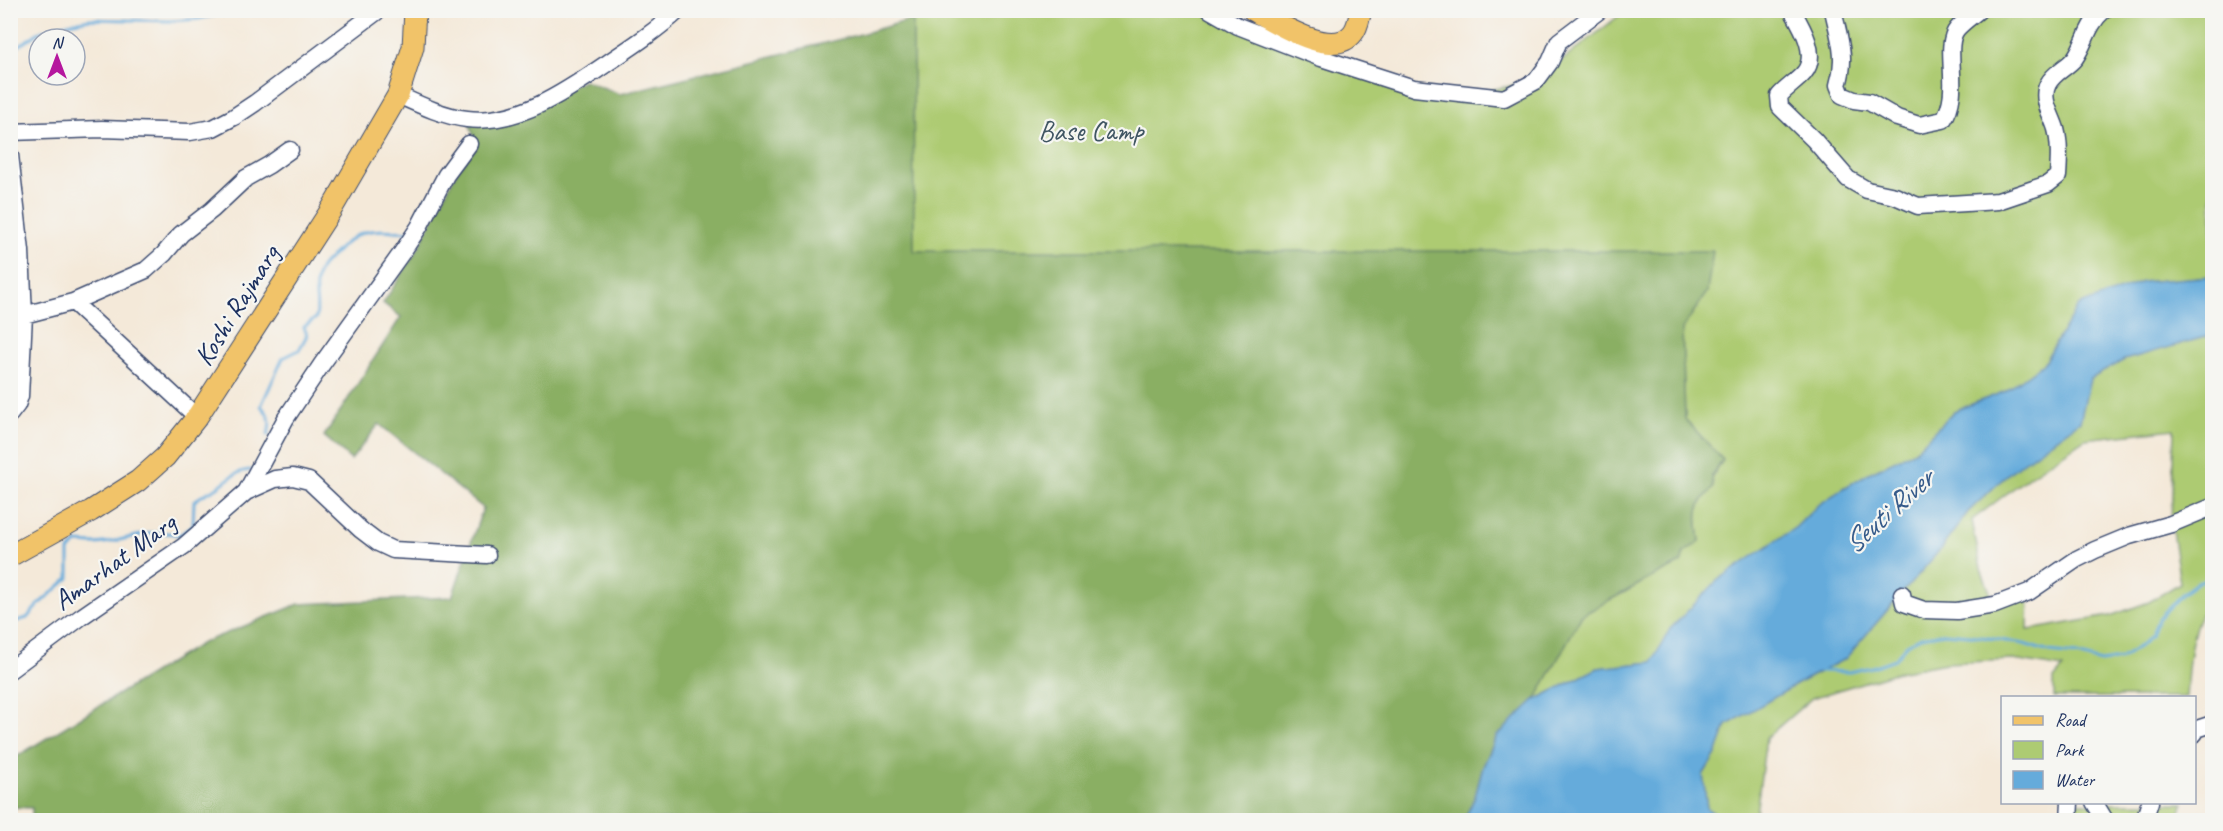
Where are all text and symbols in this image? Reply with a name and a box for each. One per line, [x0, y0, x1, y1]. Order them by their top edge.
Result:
north arrow [27, 27, 87, 87]
text: N [52, 33, 65, 53]
park label: Base Camp [1039, 113, 1146, 148]
street label: Koshi Rajmarg [186, 237, 288, 372]
water label: Seuti River [1835, 457, 1945, 561]
street label: Amarhat Marg [46, 504, 184, 618]
legend [2001, 696, 2196, 804]
text: Road [2055, 709, 2088, 731]
text: Park [2055, 739, 2085, 761]
text: Water [2055, 769, 2096, 791]

